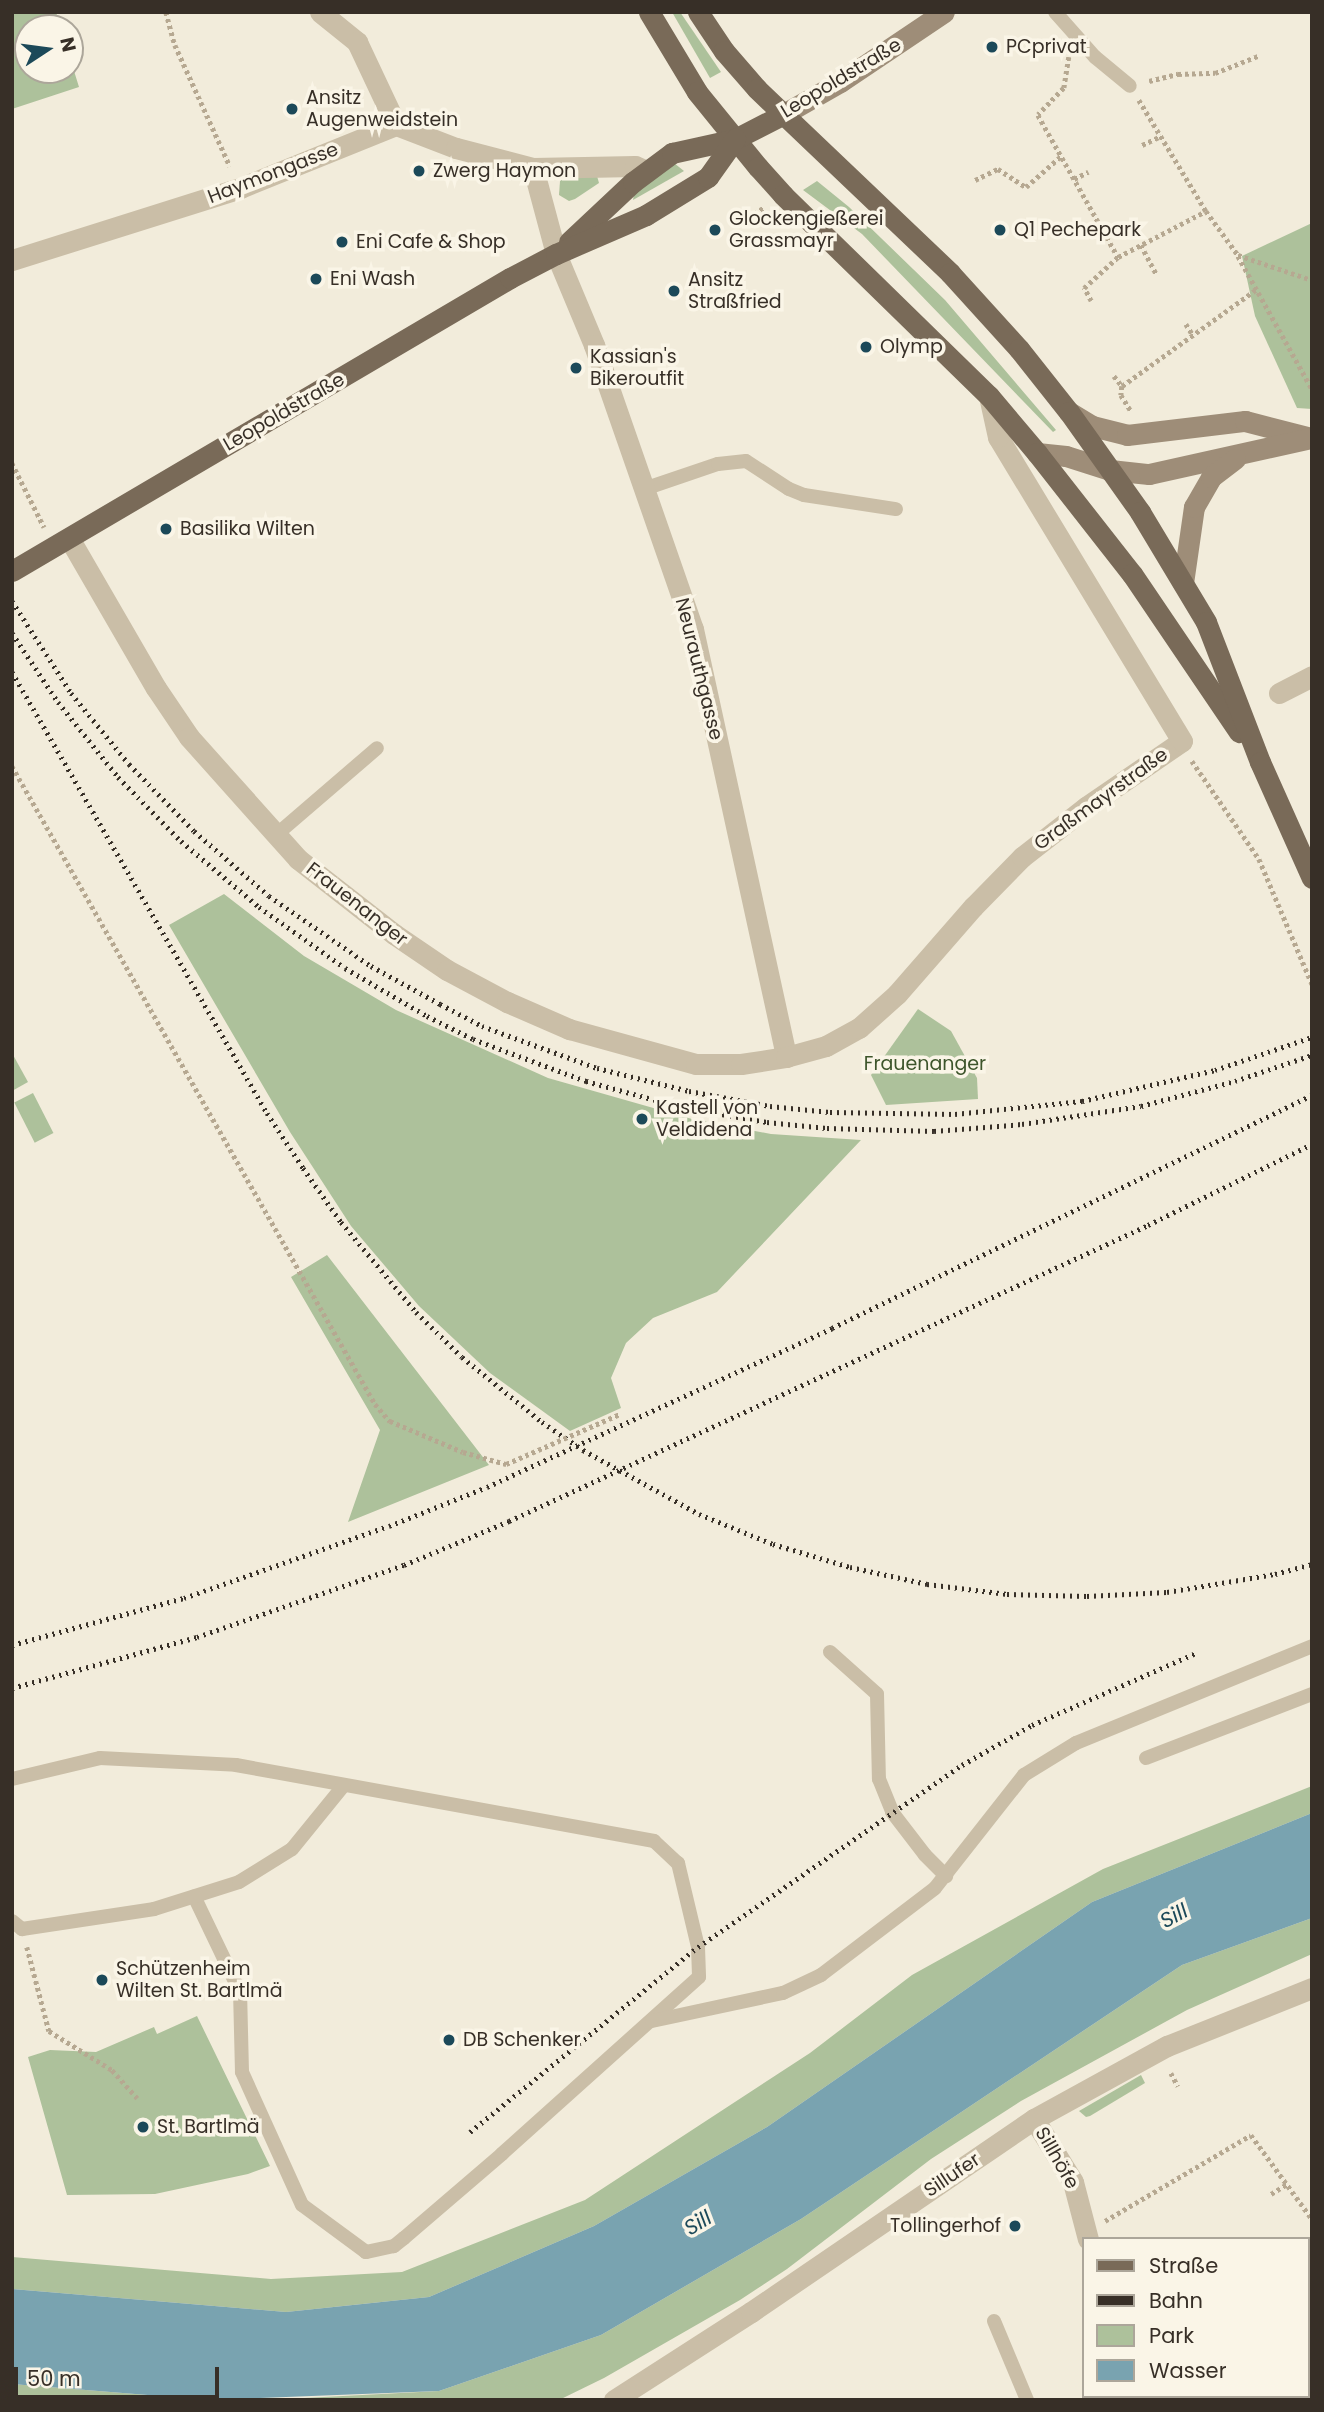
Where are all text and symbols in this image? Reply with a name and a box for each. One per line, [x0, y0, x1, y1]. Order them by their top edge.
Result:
north arrow [14, 14, 84, 84]
street label: Leopoldstraße [777, 33, 905, 123]
text: N [53, 35, 83, 55]
place label: PCprivat [1006, 36, 1087, 58]
marker: PCprivat [984, 39, 1000, 55]
place label: Ansitz Augenweidstein [306, 87, 458, 131]
marker: Ansitz Augenweidstein [284, 101, 300, 117]
street label: Haymongasse [205, 138, 341, 208]
place label: Zwerg Haymon [433, 160, 576, 182]
marker: Zwerg Haymon [411, 163, 427, 179]
place label: Glockengießerei Grassmayr [729, 208, 883, 252]
place label: Q1 Pechepark [1014, 219, 1141, 241]
marker: Glockengießerei Grassmayr [707, 222, 723, 238]
marker: Q1 Pechepark [992, 222, 1008, 238]
place label: Eni Cafe & Shop [356, 231, 506, 253]
marker: Eni Cafe & Shop [334, 234, 350, 250]
place label: Eni Wash [330, 268, 415, 290]
place label: Ansitz Straßfried [688, 269, 782, 313]
marker: Eni Wash [308, 271, 324, 287]
marker: Ansitz Straßfried [666, 283, 682, 299]
place label: Olymp [880, 336, 943, 358]
marker: Olymp [858, 339, 874, 355]
place label: Kassian's Bikeroutfit [590, 346, 684, 390]
marker: Kassian's Bikeroutfit [568, 360, 584, 376]
street label: Leopoldstraße [219, 368, 349, 456]
place label: Basilika Wilten [180, 518, 315, 540]
marker: Basilika Wilten [158, 521, 174, 537]
street label: Neurauthgasse [670, 596, 728, 742]
street label: Graßmayrstraße [1030, 743, 1172, 855]
street label: Frauenanger [302, 857, 412, 951]
park label: Frauenanger [864, 1053, 986, 1075]
place label: Kastell von Veldidena [656, 1097, 758, 1141]
marker: Kastell von Veldidena [634, 1111, 650, 1127]
water label: Sill [1156, 1898, 1192, 1934]
place label: Schützenheim Wilten St. Bartlmä [116, 1958, 283, 2002]
marker: Schützenheim Wilten St. Bartlmä [94, 1972, 110, 1988]
place label: DB Schenker [463, 2029, 581, 2051]
marker: DB Schenker [441, 2032, 457, 2048]
place label: St. Bartlmä [157, 2116, 260, 2138]
marker: St. Bartlmä [135, 2119, 151, 2135]
street label: Sillhöfe [1030, 2123, 1084, 2193]
street label: Sillufer [920, 2148, 984, 2202]
water label: Sill [680, 2205, 716, 2241]
place label: Tollingerhof [890, 2215, 1001, 2237]
marker: Tollingerhof [1007, 2218, 1023, 2234]
legend [1082, 2237, 1310, 2398]
text: Straße [1149, 2251, 1218, 2280]
text: Bahn [1149, 2286, 1203, 2315]
text: Park [1149, 2321, 1194, 2350]
scale bar [18, 2352, 222, 2396]
text: Wasser [1149, 2356, 1226, 2385]
text: 50 m [27, 2364, 81, 2393]

